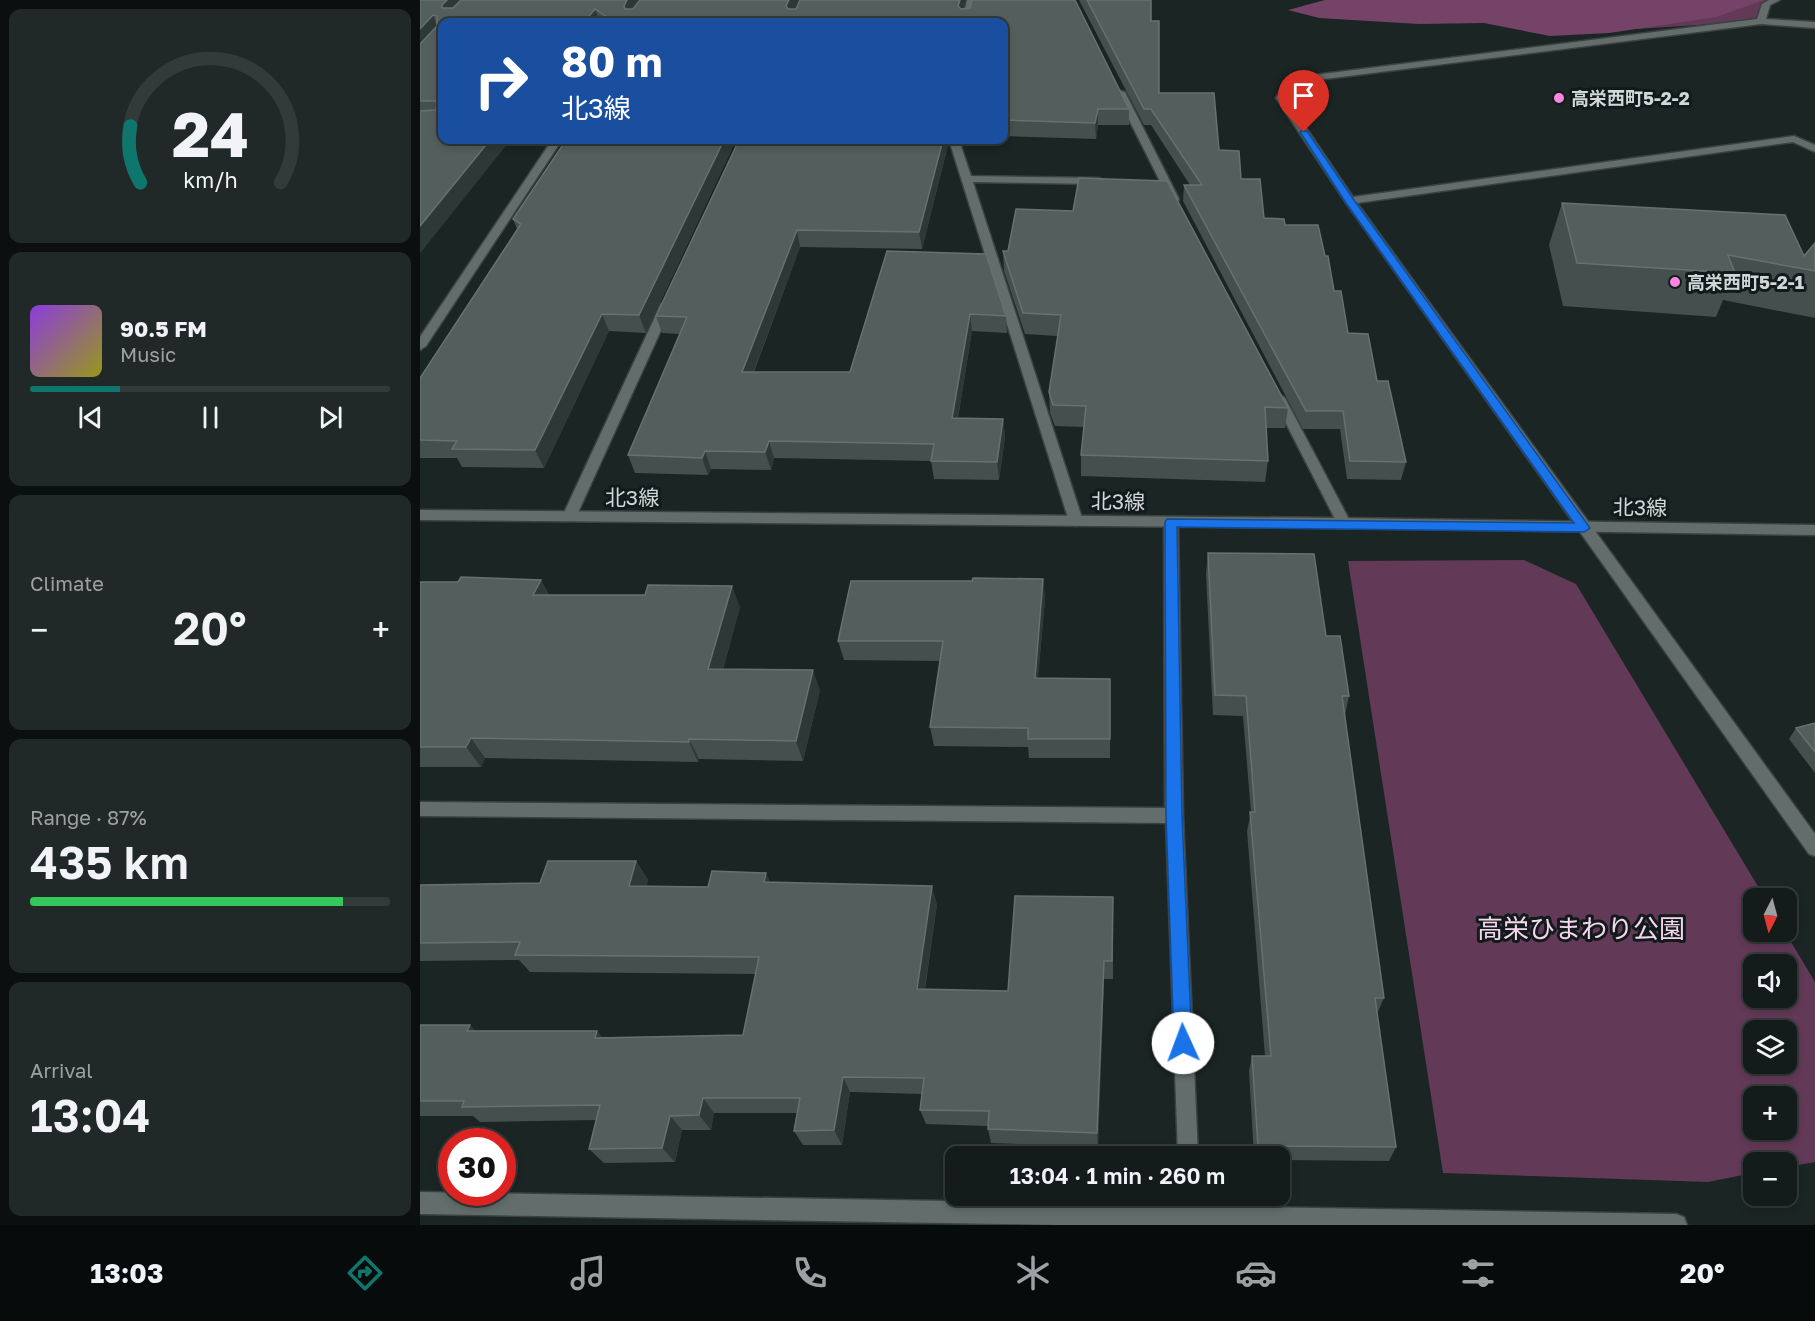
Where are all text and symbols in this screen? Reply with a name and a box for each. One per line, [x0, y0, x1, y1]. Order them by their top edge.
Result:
text: 80 m [561, 36, 662, 86]
icon: right [462, 42, 540, 120]
pin [1278, 70, 1329, 132]
icon: arrive [1287, 79, 1320, 112]
place label: 高栄西町5-2-2 [1571, 87, 1690, 109]
marker: 高栄西町5-2-2 [1552, 91, 1566, 105]
text: 北3線 [561, 92, 631, 124]
text: 24 [171, 96, 249, 171]
text: km/h [183, 167, 237, 193]
place label: 高栄西町5-2-1 [1687, 271, 1804, 293]
marker: 高栄西町5-2-1 [1668, 275, 1682, 289]
text: 90.5 FM [120, 315, 207, 342]
text: Music [120, 342, 176, 366]
icon: previous [74, 401, 107, 434]
icon: pause [194, 401, 227, 434]
icon: next [314, 401, 347, 434]
street label: 北3線 [605, 484, 659, 510]
street label: 北3線 [1091, 488, 1145, 514]
street label: 北3線 [1613, 494, 1667, 520]
text: Climate [30, 571, 104, 595]
text: 20° [173, 601, 247, 655]
text: − [30, 610, 48, 649]
text: + [372, 610, 390, 649]
text: Range · 87% [30, 805, 147, 829]
text: 435 km [30, 835, 189, 889]
north arrow [1743, 888, 1797, 942]
map controls [1743, 888, 1797, 1206]
park label: 高栄ひまわり公園 [1477, 913, 1685, 944]
button: sound [1743, 954, 1797, 1008]
position arrow [1151, 1011, 1215, 1075]
button: layers [1743, 1020, 1797, 1074]
text: Arrival [30, 1058, 93, 1082]
button: + [1743, 1086, 1797, 1140]
text: 13:04 [30, 1088, 151, 1142]
speed limit sign: 30 [438, 1128, 516, 1206]
button: − [1743, 1152, 1797, 1206]
text: 13:04 · 1 min · 260 m [1010, 1162, 1225, 1189]
icon: directions [344, 1252, 386, 1294]
icon: music [567, 1252, 609, 1294]
icon: phone [789, 1252, 831, 1294]
icon: climate [1012, 1252, 1054, 1294]
icon: car [1235, 1252, 1277, 1294]
icon: filters [1457, 1252, 1499, 1294]
text: 13:03 [90, 1257, 163, 1289]
text: 20° [1680, 1257, 1725, 1289]

